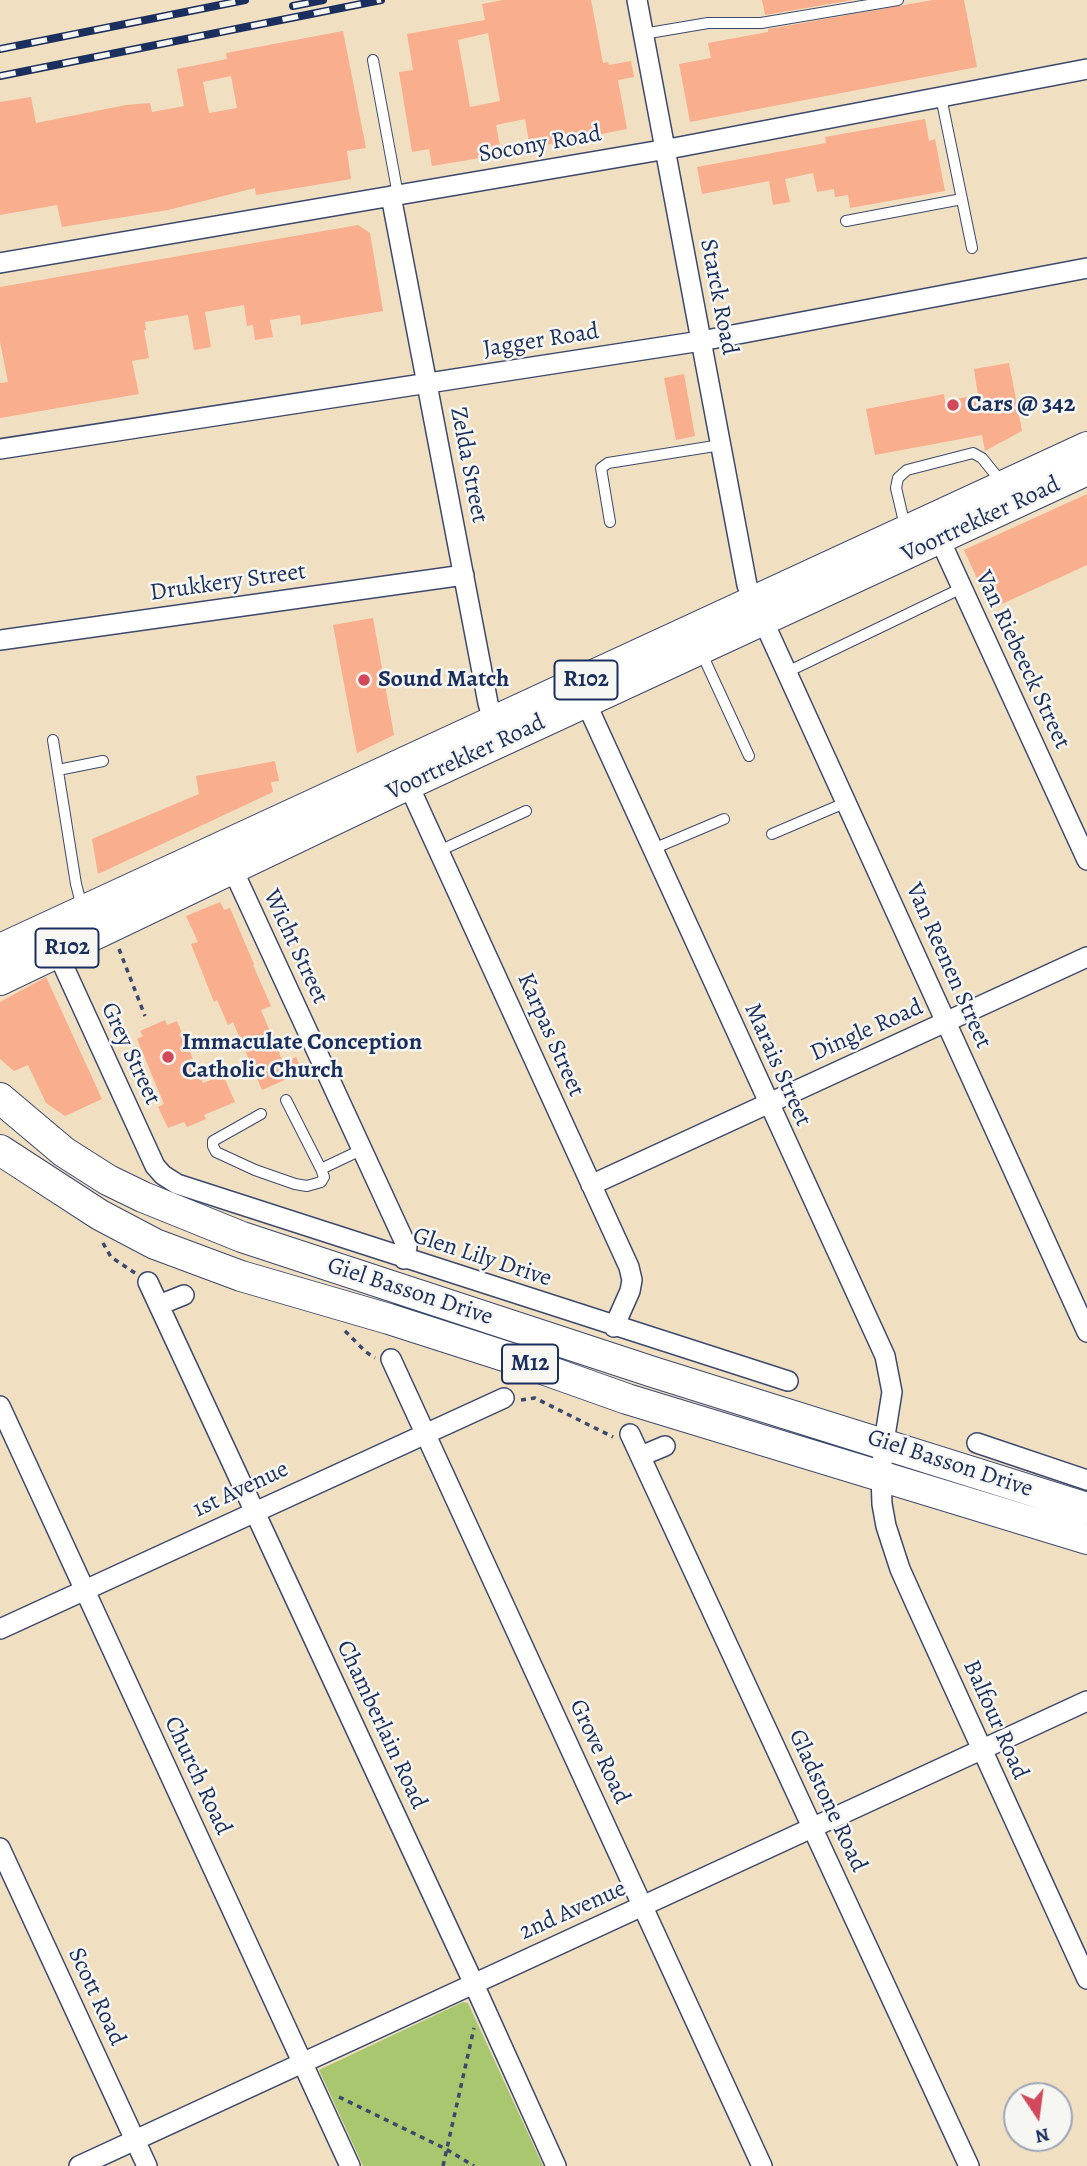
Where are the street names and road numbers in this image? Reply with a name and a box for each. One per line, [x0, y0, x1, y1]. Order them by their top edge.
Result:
street label: Socony Road [476, 120, 604, 170]
street label: Starck Road [693, 237, 743, 357]
street label: Jagger Road [481, 318, 601, 364]
street label: Zelda Street [443, 405, 493, 525]
street label: Voortrekker Road [897, 471, 1065, 569]
street label: Drukkery Street [148, 558, 308, 608]
street label: Van Riebeeck Street [968, 566, 1076, 754]
road number: R102 [554, 660, 618, 700]
street label: Voortrekker Road [382, 709, 550, 807]
street label: Van Reenen Street [899, 879, 997, 1053]
street label: Wicht Street [256, 885, 334, 1009]
road number: R102 [36, 928, 98, 967]
street label: Karpas Street [510, 969, 590, 1101]
street label: Dingle Road [806, 993, 928, 1069]
street label: Grey Street [94, 998, 166, 1110]
street label: Marais Street [737, 999, 817, 1131]
street label: Glen Lily Drive [409, 1222, 555, 1294]
street label: Giel Basson Drive [324, 1252, 496, 1332]
road number: M12 [502, 1344, 558, 1384]
street label: Giel Basson Drive [864, 1424, 1036, 1504]
street label: 1st Avenue [189, 1455, 293, 1525]
street label: Chamberlain Road [329, 1636, 433, 1814]
street label: Balfour Road [956, 1656, 1034, 1784]
street label: Grove Road [562, 1695, 636, 1809]
street label: Church Road [157, 1712, 237, 1840]
street label: Gladstone Road [781, 1725, 873, 1877]
street label: 2nd Avenue [515, 1875, 631, 1947]
street label: Scott Road [61, 1944, 131, 2050]

